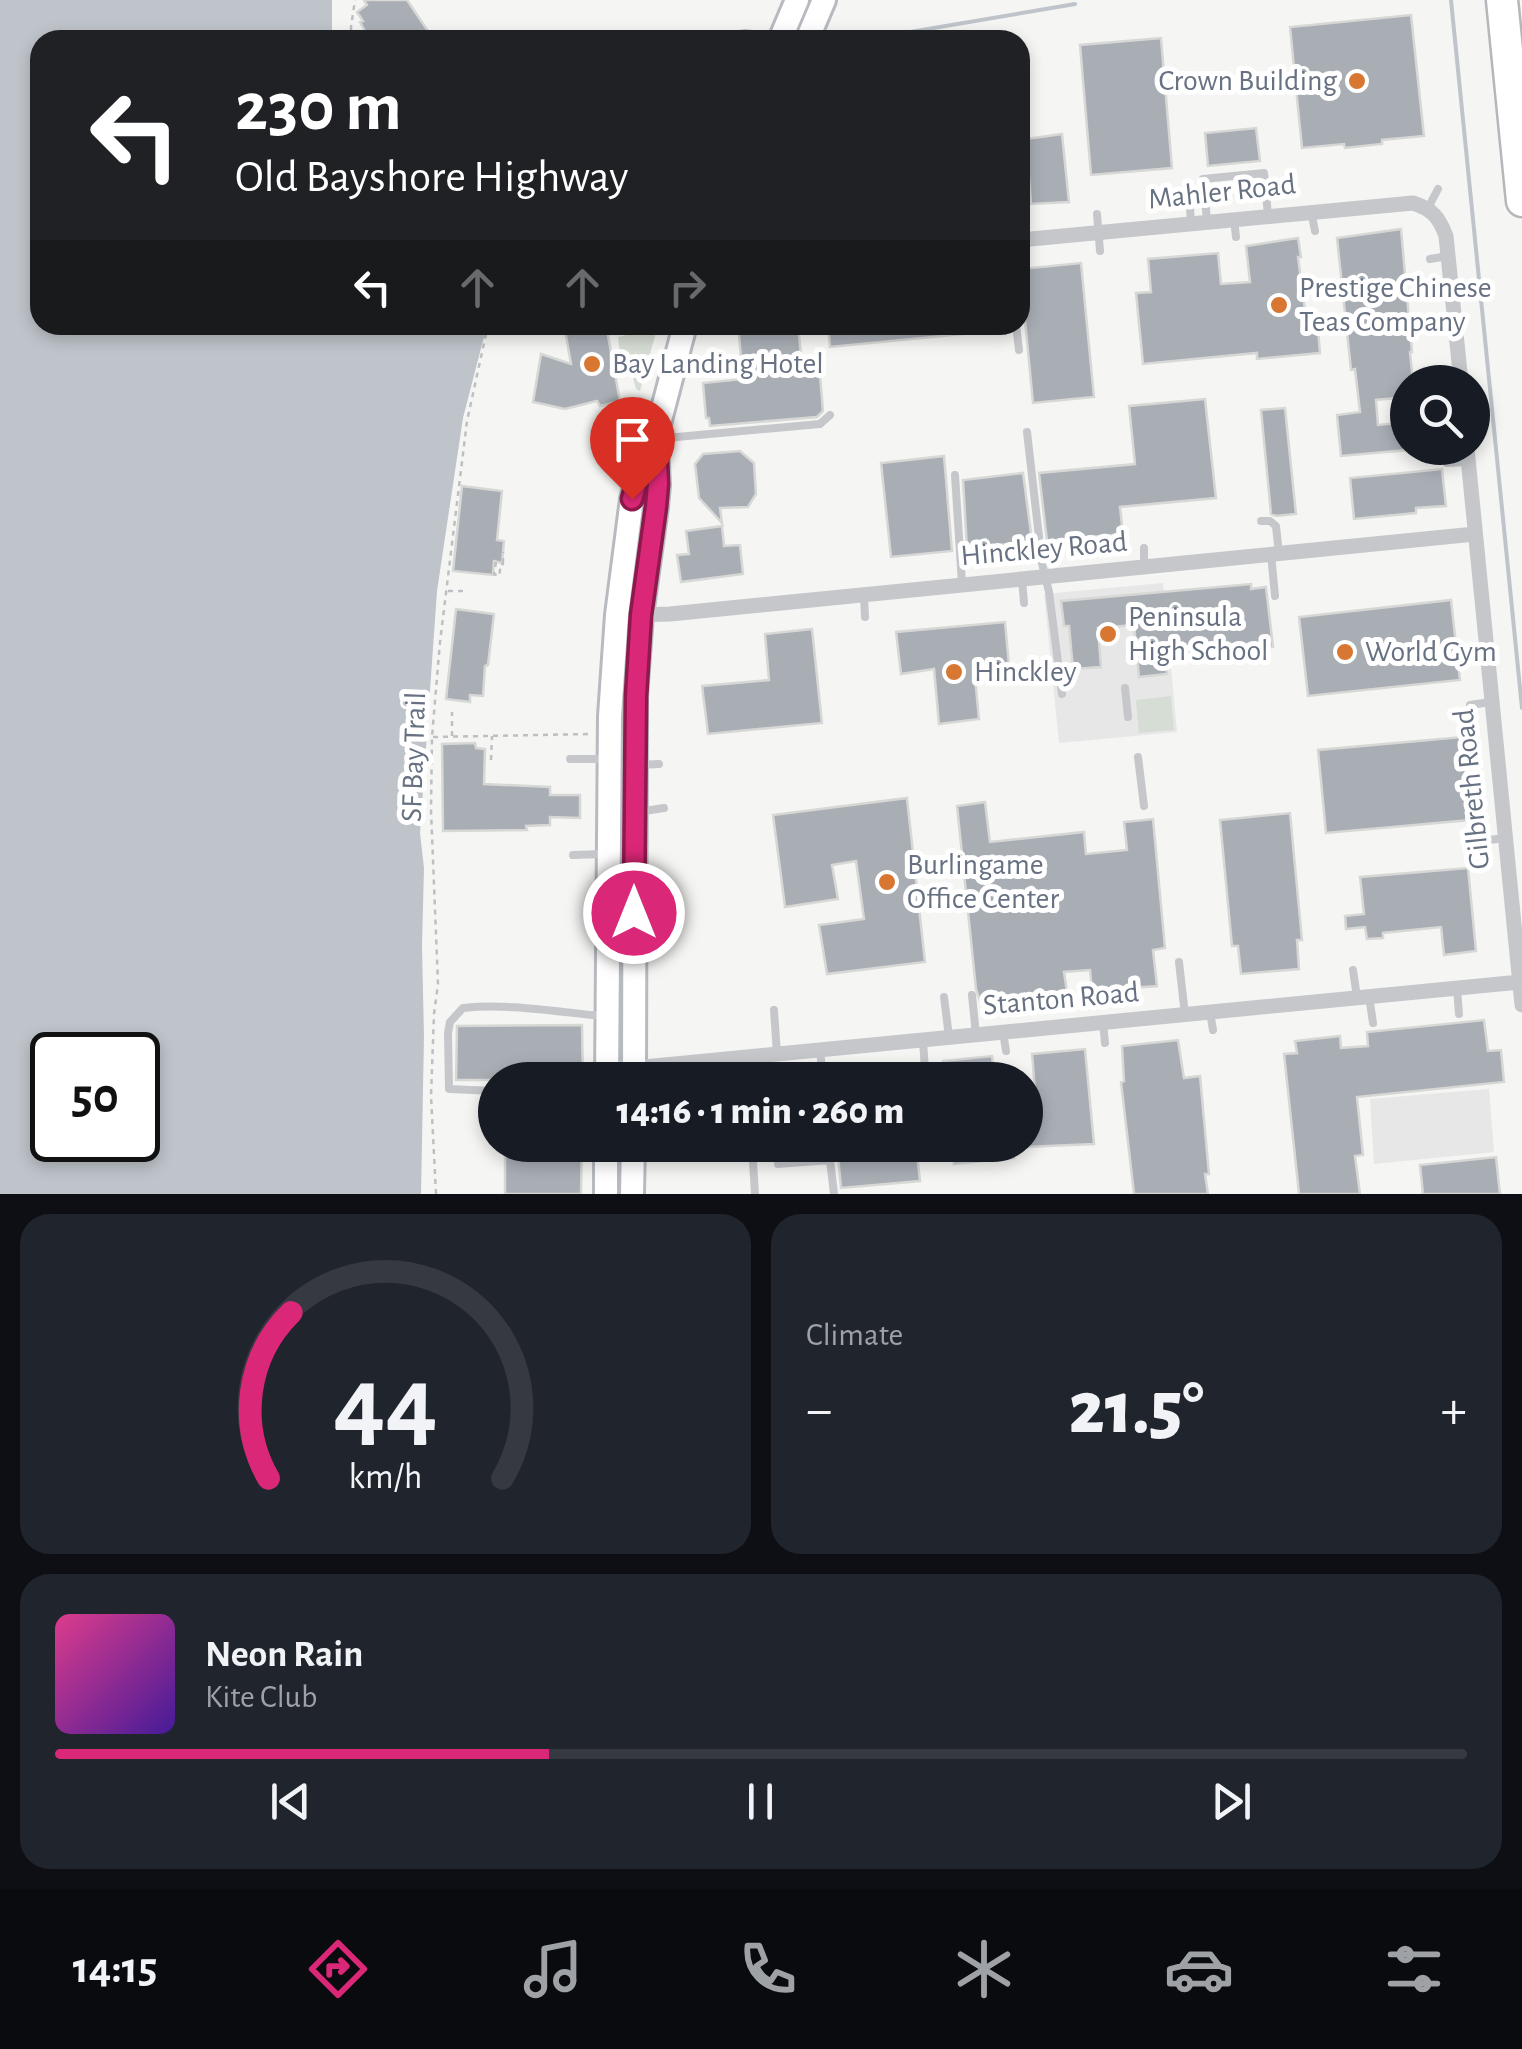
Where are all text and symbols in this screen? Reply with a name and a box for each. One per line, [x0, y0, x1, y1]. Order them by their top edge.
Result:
place label: Crown Building [1158, 66, 1337, 96]
icon: left [70, 70, 200, 200]
marker: Crown Building [1346, 70, 1368, 92]
text: 230 m [235, 73, 402, 143]
text: Old Bayshore Highway [235, 155, 629, 200]
street label: Mahler Road [1147, 169, 1297, 215]
icon: left [345, 260, 400, 315]
icon: ahead [450, 260, 505, 315]
icon: ahead [555, 260, 610, 315]
icon: right [660, 260, 715, 315]
place label: Prestige Chinese Teas Company [1299, 273, 1492, 337]
marker: Prestige Chinese Teas Company [1268, 294, 1290, 316]
place label: Bay Landing Hotel [612, 349, 824, 379]
marker: Bay Landing Hotel [581, 353, 603, 375]
map controls [1390, 365, 1490, 465]
button: search [1390, 365, 1490, 465]
pin [590, 397, 675, 500]
icon: arrive [605, 412, 660, 467]
street label: Hinckley Road [959, 527, 1129, 571]
place label: Peninsula High School [1128, 602, 1269, 666]
marker: Peninsula High School [1097, 623, 1119, 645]
place label: World Gym [1365, 637, 1497, 667]
marker: World Gym [1334, 641, 1356, 663]
place label: Hinckley [974, 657, 1077, 687]
marker: Hinckley [943, 661, 965, 683]
street label: SF Bay Trail [397, 691, 431, 823]
street label: Gilbreth Road [1449, 707, 1495, 871]
place label: Burlingame Office Center [907, 850, 1059, 914]
position arrow [582, 861, 686, 965]
marker: Burlingame Office Center [876, 871, 898, 893]
street label: Stanton Road [982, 977, 1140, 1021]
speed limit sign: 50 [30, 1032, 160, 1162]
text: 14:16 · 1 min · 260 m [617, 1093, 904, 1131]
text: Climate [806, 1319, 903, 1351]
text: 44 [333, 1353, 438, 1457]
text: 21.5° [1069, 1372, 1204, 1447]
text: − [806, 1383, 832, 1438]
text: + [1441, 1383, 1467, 1438]
text: km/h [349, 1459, 422, 1495]
text: Neon Rain [205, 1636, 363, 1674]
text: Kite Club [205, 1681, 317, 1713]
icon: previous [263, 1774, 318, 1829]
icon: pause [733, 1774, 788, 1829]
icon: next [1204, 1774, 1259, 1829]
icon: directions [303, 1934, 373, 2004]
icon: music [518, 1934, 588, 2004]
icon: phone [733, 1934, 803, 2004]
icon: climate [949, 1934, 1019, 2004]
icon: car [1164, 1934, 1234, 2004]
icon: filters [1379, 1934, 1449, 2004]
text: 14:15 [73, 1946, 157, 1991]

